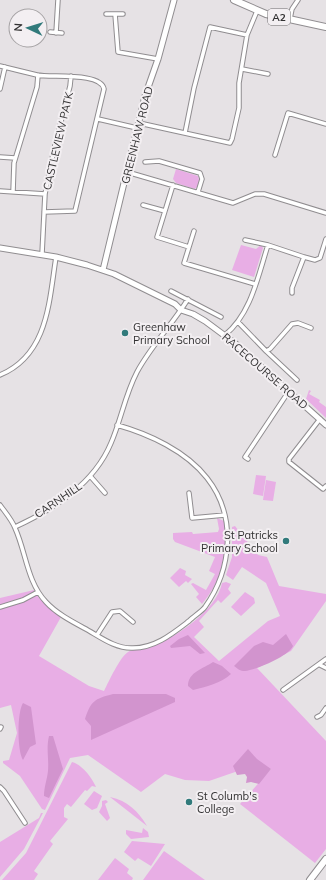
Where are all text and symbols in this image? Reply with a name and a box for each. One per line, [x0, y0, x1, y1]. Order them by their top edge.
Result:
north arrow [8, 8, 48, 48]
road number: A2 [268, 9, 290, 25]
text: N [11, 23, 25, 32]
street label: GREENHAW ROAD [118, 85, 156, 185]
street label: CASTLEVIEW PATK [40, 90, 76, 191]
place label: Greenhaw Primary School [133, 320, 210, 347]
marker: Greenhaw Primary School [120, 328, 130, 338]
street label: RACECOURSE ROAD [219, 330, 311, 412]
street label: CARNHILL [31, 479, 85, 521]
place label: St Patricks Primary School [201, 528, 278, 555]
marker: St Patricks Primary School [281, 536, 291, 546]
place label: St Columb's College [197, 789, 257, 816]
marker: St Columb's College [184, 797, 194, 807]

